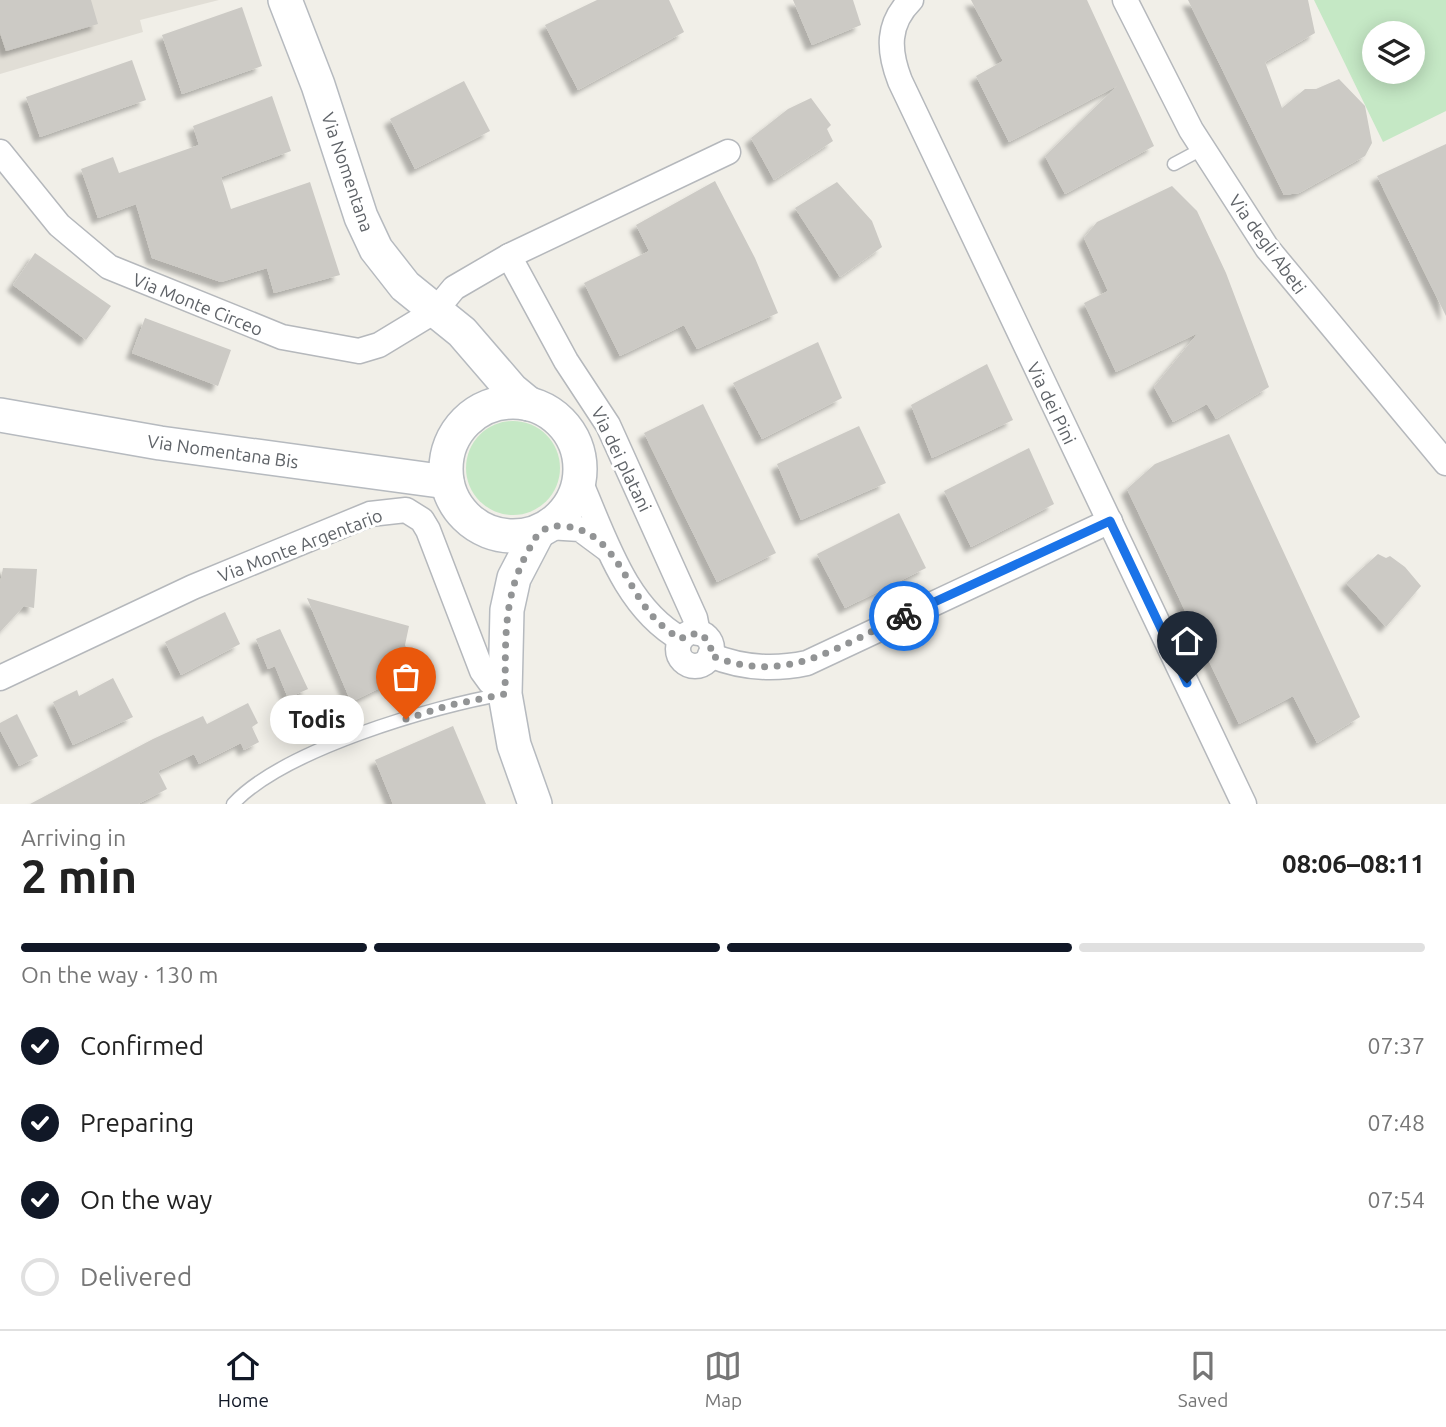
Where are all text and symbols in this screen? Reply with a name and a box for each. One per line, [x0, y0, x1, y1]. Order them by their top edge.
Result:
map controls [1362, 21, 1425, 84]
button: layers [1362, 21, 1425, 84]
street label: Via Nomentana [318, 110, 378, 234]
street label: Via degli Abeti [1225, 191, 1311, 297]
street label: Via Monte Circeo [130, 269, 266, 339]
street label: Via dei Pini [1024, 359, 1080, 447]
street label: Via dei platani [588, 403, 656, 515]
street label: Via Nomentana Bis [146, 430, 300, 472]
street label: Via Monte Argentario [215, 504, 385, 586]
courier [869, 581, 939, 651]
icon: bike [885, 597, 923, 635]
pin [1157, 611, 1217, 683]
icon: home [1168, 622, 1206, 660]
pin [376, 647, 436, 719]
icon: bag [387, 658, 425, 696]
callout: Todis [270, 694, 364, 744]
text: Todis [288, 707, 346, 732]
text: Arriving in [21, 825, 126, 850]
text: 08:06–08:11 [1282, 849, 1425, 878]
text: 2 min [21, 850, 137, 902]
text: On the way · 130 m [21, 962, 218, 987]
icon: check [21, 1027, 59, 1065]
text: Confirmed [80, 1031, 204, 1060]
text: 07:37 [1367, 1033, 1425, 1058]
icon: check [21, 1104, 59, 1142]
text: Preparing [80, 1108, 194, 1137]
text: 07:48 [1367, 1110, 1425, 1135]
icon: check [21, 1181, 59, 1219]
text: On the way [80, 1185, 212, 1214]
text: 07:54 [1367, 1187, 1425, 1212]
text: Delivered [80, 1262, 192, 1291]
tab: Home [218, 1347, 269, 1411]
tab: Map [704, 1347, 742, 1411]
tab: Saved [1178, 1347, 1228, 1411]

